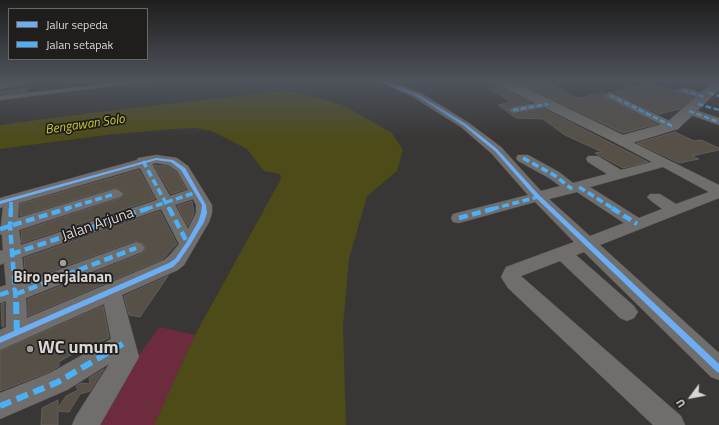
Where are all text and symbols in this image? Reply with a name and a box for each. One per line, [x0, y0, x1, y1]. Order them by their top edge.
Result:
legend [8, 8, 148, 60]
text: Jalur sepeda [46, 15, 108, 34]
text: Jalan setapak [46, 35, 113, 54]
water label: Bengawan Solo [44, 112, 126, 138]
street label: Jalan Arjuna [60, 204, 136, 246]
marker: Biro perjalanan [58, 258, 68, 268]
place label: Biro perjalanan [14, 269, 112, 287]
place label: WC umum [38, 338, 119, 360]
marker: WC umum [25, 344, 35, 354]
north arrow [671, 377, 711, 417]
text: U [672, 396, 690, 411]

